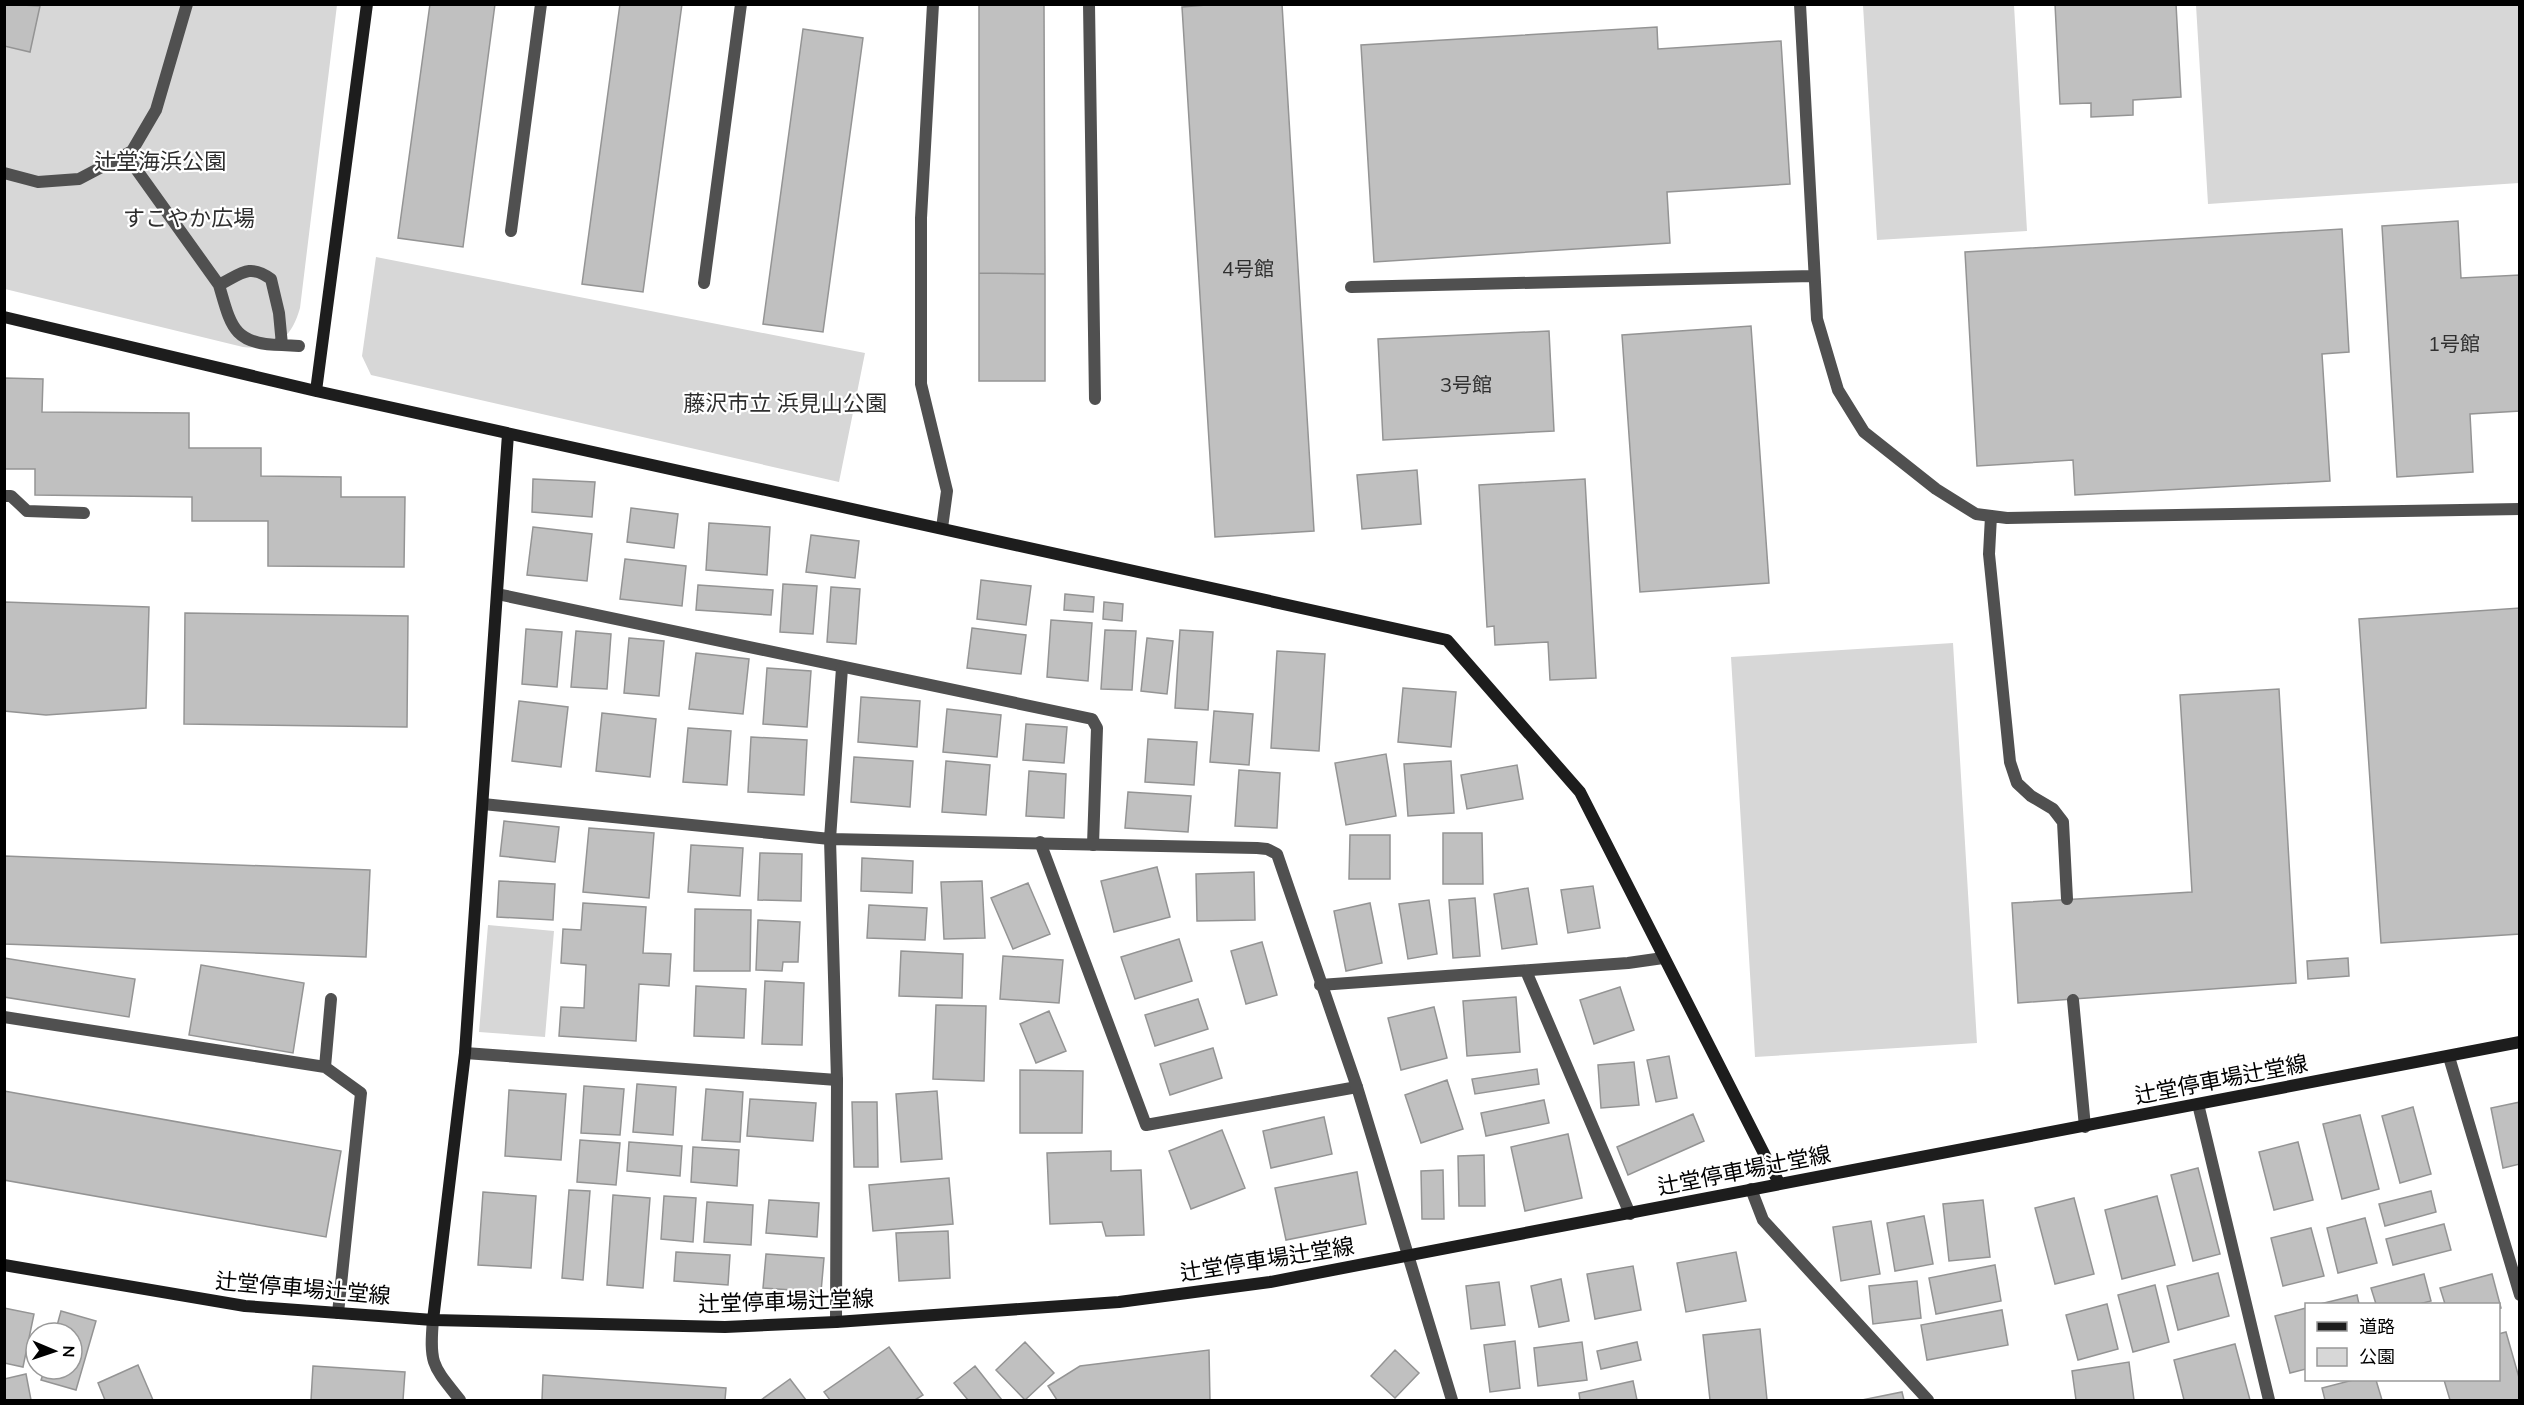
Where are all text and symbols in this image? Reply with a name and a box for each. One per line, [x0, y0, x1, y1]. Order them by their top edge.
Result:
park label: 辻堂海浜公園 [94, 147, 226, 175]
park label: すこやか広場 [123, 204, 255, 232]
house number: 4号館 [1222, 256, 1274, 281]
house number: 1号館 [2428, 331, 2480, 356]
house number: 3号館 [1440, 372, 1492, 397]
park label: 藤沢市立 浜見山公園 [683, 389, 887, 417]
street label: 辻堂停車場辻堂線 [2132, 1048, 2310, 1110]
street label: 辻堂停車場辻堂線 [1655, 1139, 1833, 1201]
street label: 辻堂停車場辻堂線 [1178, 1231, 1356, 1287]
street label: 辻堂停車場辻堂線 [214, 1266, 392, 1310]
street label: 辻堂停車場辻堂線 [698, 1284, 874, 1318]
legend [2305, 1303, 2500, 1381]
text: 道路 [2359, 1315, 2395, 1338]
north arrow [24, 1321, 84, 1381]
text: N [59, 1345, 79, 1358]
text: 公園 [2359, 1345, 2395, 1368]

